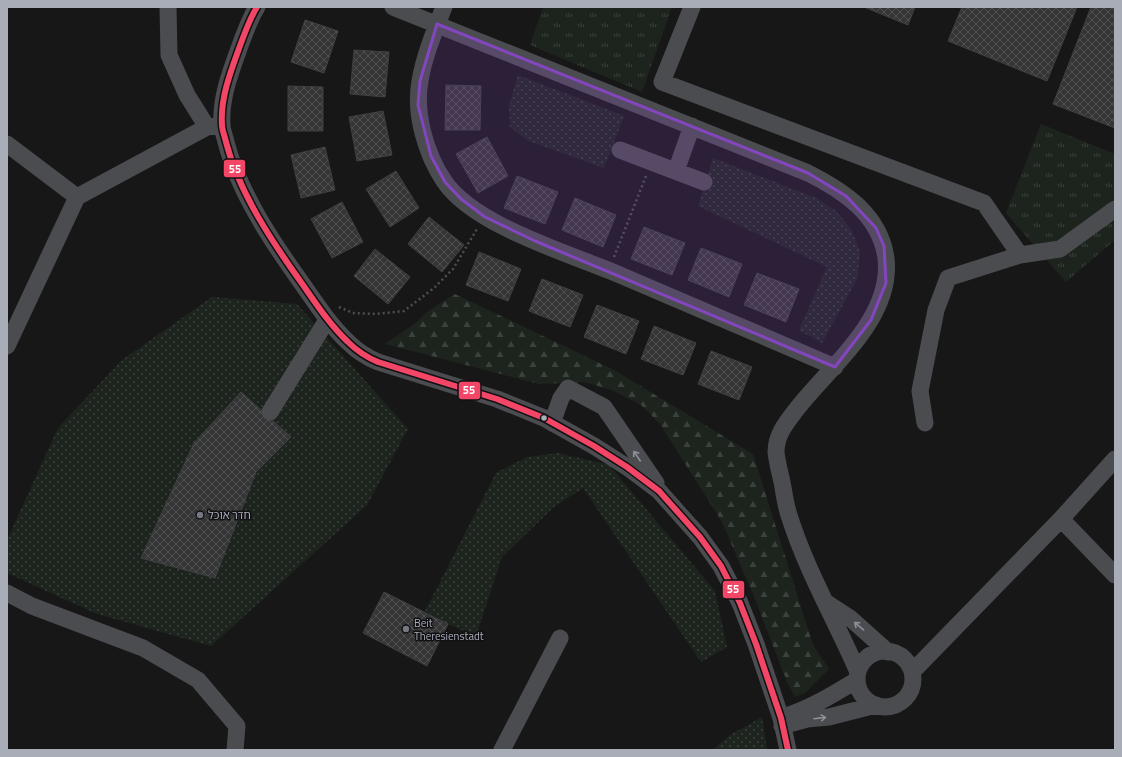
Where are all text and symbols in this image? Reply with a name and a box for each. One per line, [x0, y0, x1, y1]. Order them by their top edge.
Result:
line badge: 55 [223, 159, 246, 178]
text: 55 [229, 161, 241, 177]
line badge: 55 [458, 381, 481, 400]
text: 55 [463, 382, 475, 398]
unlabelled marker [539, 413, 549, 423]
one-way arrow [633, 451, 641, 462]
place label: חדר אוכל [208, 507, 251, 523]
marker: חדר אוכל [195, 510, 205, 520]
line badge: 55 [722, 580, 745, 599]
text: 55 [727, 581, 739, 597]
place label: Beit Theresienstadt [414, 615, 484, 644]
one-way arrow [854, 622, 864, 631]
marker: Beit Theresienstadt [401, 624, 411, 634]
one-way arrow [813, 714, 826, 722]

